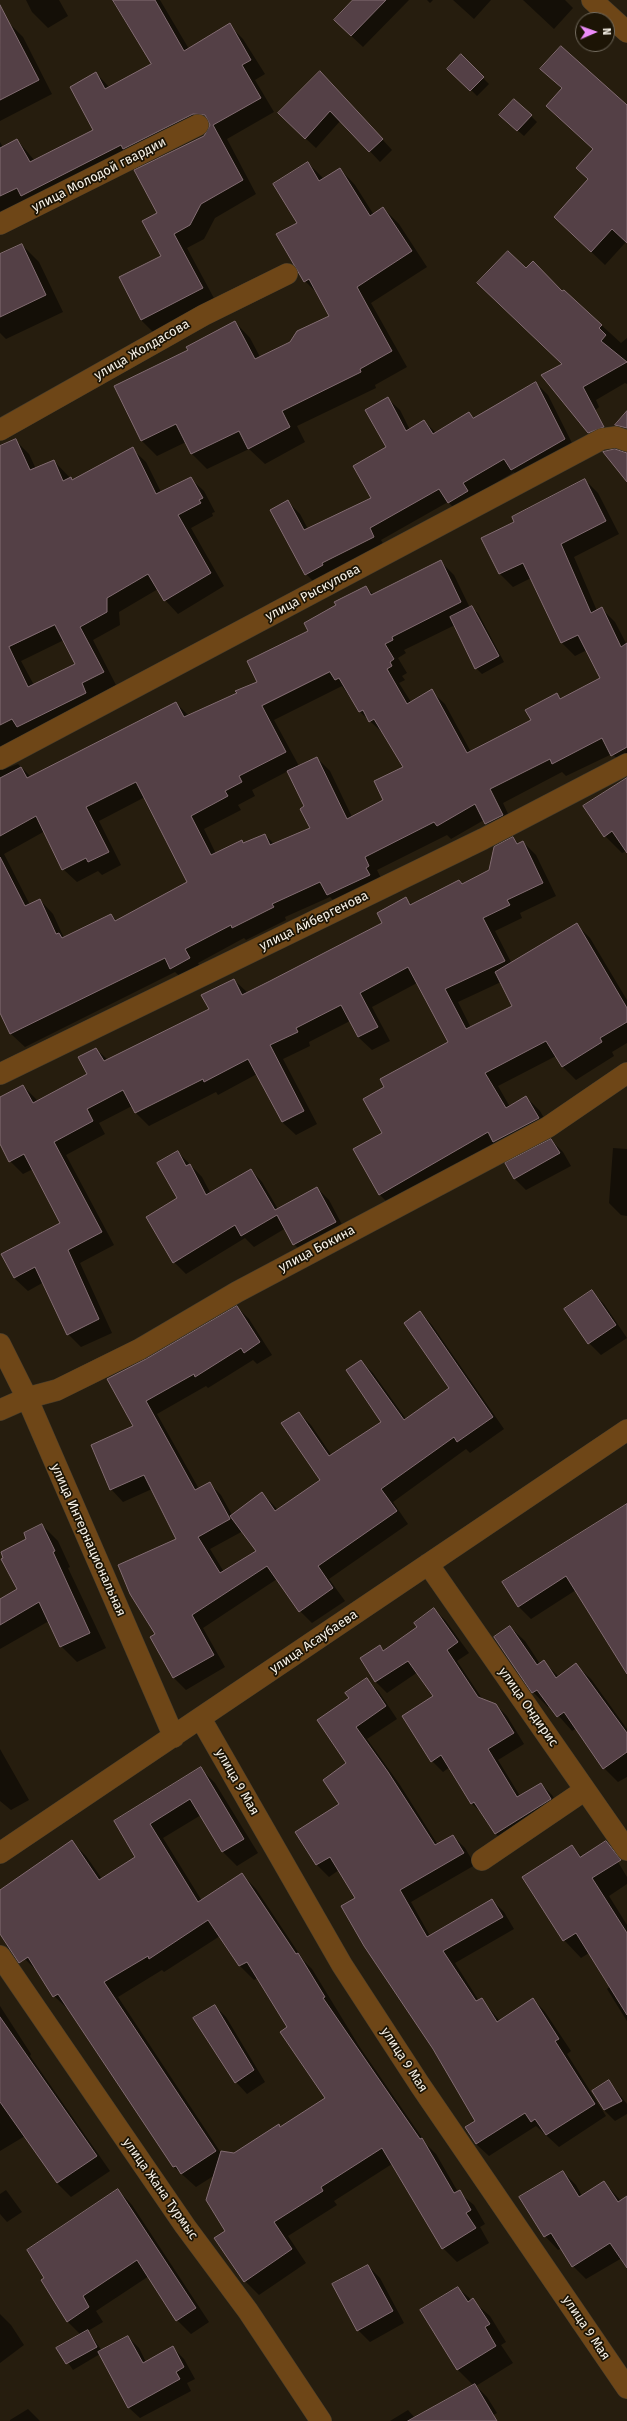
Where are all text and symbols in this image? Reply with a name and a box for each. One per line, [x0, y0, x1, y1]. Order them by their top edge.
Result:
north arrow [575, 12, 615, 52]
text: N [600, 28, 613, 35]
street label: улица Молодой гвардии [29, 134, 169, 216]
street label: улица Жолдасова [92, 316, 192, 384]
street label: улица Рыскулова [263, 561, 363, 625]
street label: улица Айбергенова [257, 888, 371, 954]
street label: улица Бокина [276, 1222, 358, 1276]
street label: улица Интернациональная [47, 1461, 129, 1619]
street label: улица Асаубаева [267, 1607, 361, 1677]
street label: улица Ондирис [495, 1664, 561, 1750]
street label: улица 9 Мая [212, 1746, 262, 1818]
street label: улица 9 Мая [377, 2025, 431, 2095]
street label: улица Жана Турмыс [119, 2135, 201, 2243]
street label: улица 9 Мая [559, 2293, 613, 2363]

